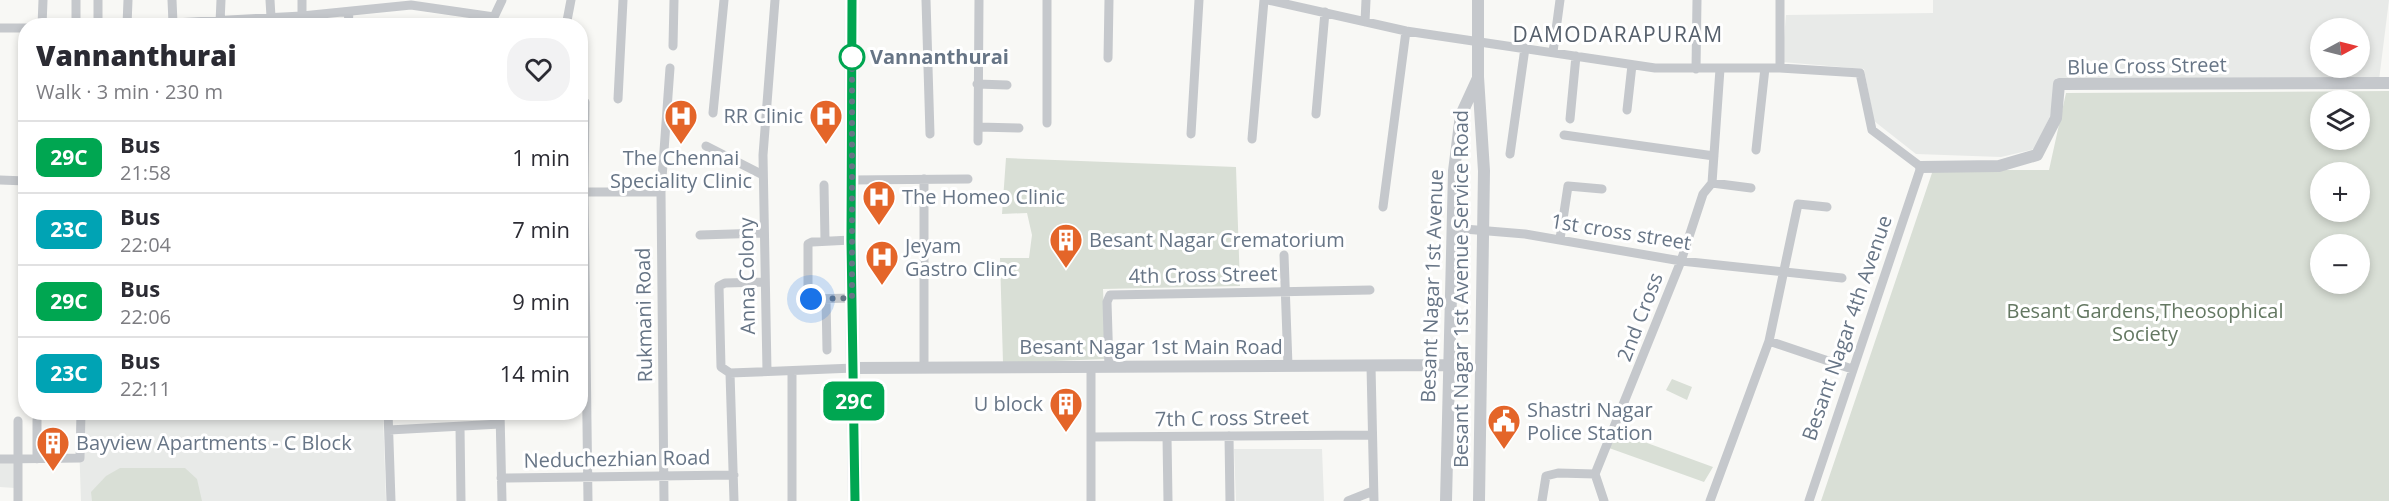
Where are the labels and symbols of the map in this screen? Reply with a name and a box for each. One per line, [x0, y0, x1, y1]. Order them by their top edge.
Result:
north arrow [2310, 18, 2370, 78]
district label: DAMODARAPURAM [1512, 20, 1724, 48]
place label: Vannanthurai [870, 43, 1009, 70]
marker: Vannanthurai [839, 44, 865, 70]
street label: Blue Cross Street [2067, 51, 2227, 80]
hospital icon: The Chennai Speciality Clinic [663, 98, 699, 145]
hospital icon: RR Clinic [808, 98, 844, 145]
place label: RR Clinic [724, 102, 803, 129]
street label: Besant Nagar 1st Avenue Service Road [1447, 110, 1474, 468]
place label: The Chennai Speciality Clinic [610, 144, 752, 194]
street label: Besant Nagar 1st Avenue [1414, 169, 1449, 403]
hospital icon: The Homeo Clinic [861, 179, 897, 226]
place label: The Homeo Clinic [902, 183, 1065, 210]
street label: 1st cross street [1549, 207, 1693, 256]
street label: Besant Nagar 4th Avenue [1795, 212, 1898, 444]
street label: Anna Colony [732, 216, 761, 335]
building icon: Besant Nagar Crematorium [1048, 222, 1084, 269]
place label: Besant Nagar Crematorium [1089, 226, 1345, 253]
place label: Jeyam Gastro Clinc [903, 232, 1017, 282]
hospital icon: Jeyam Gastro Clinc [864, 239, 900, 286]
street label: Rukmani Road [629, 247, 658, 383]
street label: 4th Cross Street [1128, 260, 1278, 289]
street label: 2nd Cross [1610, 269, 1669, 365]
your location [796, 284, 826, 314]
park label: Besant Gardens,Theosophical Society [2006, 297, 2284, 347]
street label: Besant Nagar 1st Main Road [1019, 333, 1283, 360]
line badge: 29C [820, 382, 888, 420]
building icon: U block [1048, 386, 1084, 433]
place label: U block [974, 390, 1043, 417]
place label: Shastri Nagar Police Station [1527, 396, 1653, 446]
street label: 7th C ross Street [1155, 403, 1309, 432]
public building icon: Shastri Nagar Police Station [1486, 403, 1522, 450]
building icon: Bayview Apartments - C Block [35, 425, 71, 472]
place label: Bayview Apartments - C Block [76, 429, 352, 456]
street label: Neduchezhian Road [523, 443, 711, 474]

